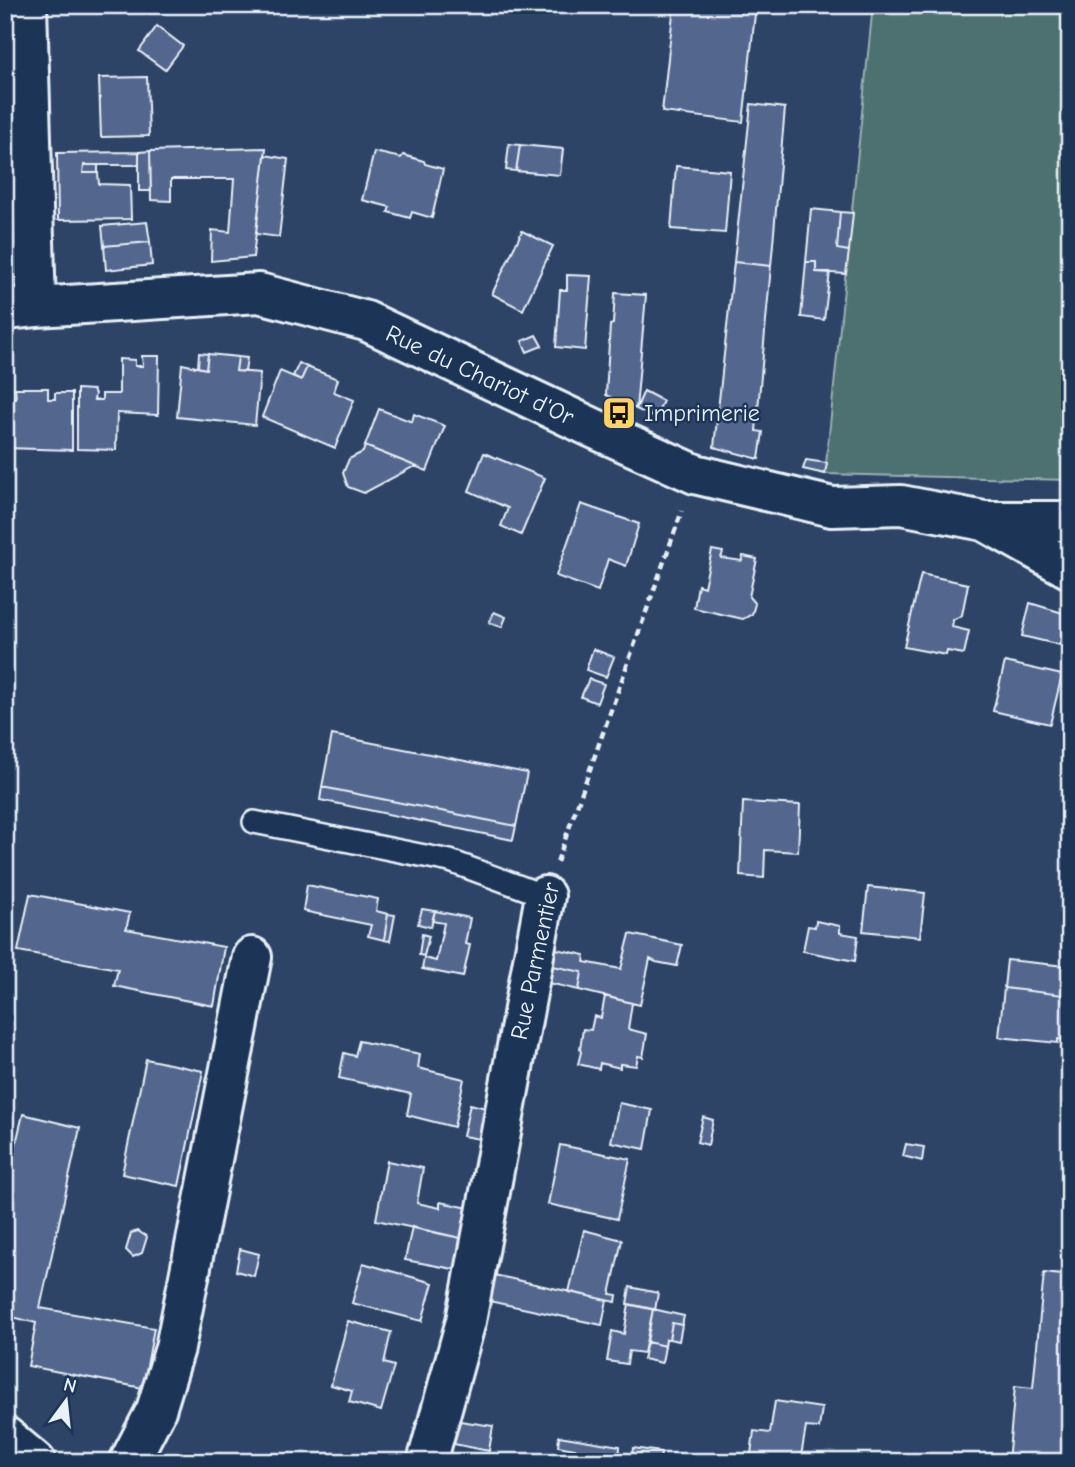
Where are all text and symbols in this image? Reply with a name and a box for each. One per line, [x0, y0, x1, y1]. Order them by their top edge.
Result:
street label: Rue du Chariot d'Or [381, 319, 579, 431]
bus stop icon: Imprimerie [600, 394, 638, 432]
place label: Imprimerie [644, 399, 760, 427]
street label: Rue Parmentier [505, 879, 565, 1042]
north arrow [32, 1366, 102, 1436]
text: N [61, 1373, 79, 1398]

